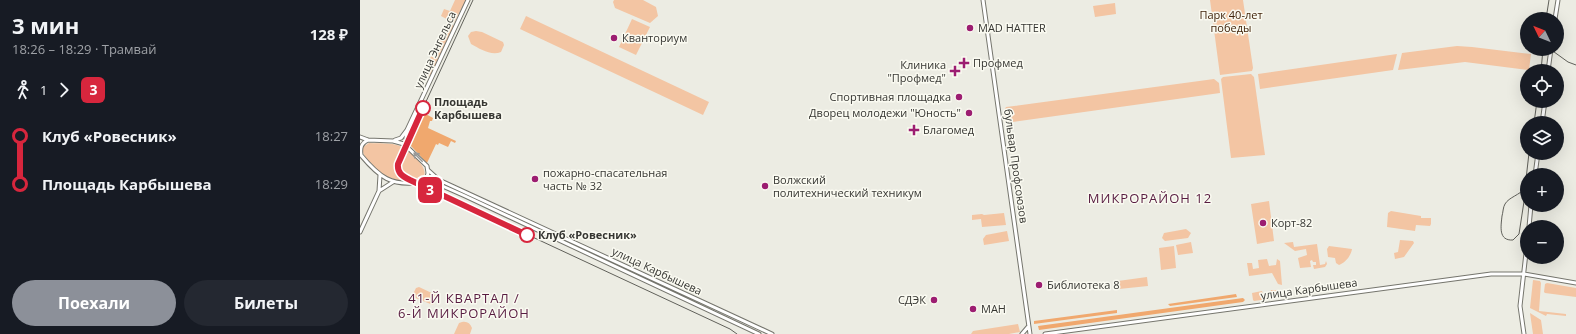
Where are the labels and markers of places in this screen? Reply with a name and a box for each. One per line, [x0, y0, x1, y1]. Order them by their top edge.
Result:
place label: MAD HATTER [978, 20, 1046, 35]
marker: MAD HATTER [965, 23, 975, 33]
place label: Кванториум [622, 30, 687, 45]
marker: Кванториум [609, 33, 619, 43]
place label: Профмед [973, 55, 1023, 70]
place label: Клиника "Профмед" [887, 57, 946, 85]
marker: Профмед [958, 57, 970, 69]
marker: Клиника "Профмед" [949, 65, 961, 77]
place label: Спортивная площадка [830, 89, 951, 104]
marker: Спортивная площадка [954, 92, 964, 102]
place label: Площадь Карбышева [434, 94, 502, 122]
marker: Площадь Карбышева [415, 100, 431, 116]
place label: Дворец молодежи "Юность" [809, 105, 961, 120]
marker: Дворец молодежи "Юность" [964, 108, 974, 118]
place label: Благомед [923, 122, 975, 137]
marker: Благомед [908, 124, 920, 136]
place label: пожарно-спасательная часть № 32 [543, 165, 667, 193]
place label: Волжский политехнический техникум [773, 172, 922, 200]
marker: пожарно-спасательная часть № 32 [530, 174, 540, 184]
marker: Волжский политехнический техникум [760, 181, 770, 191]
place label: Корт-82 [1271, 215, 1312, 230]
marker: Корт-82 [1258, 218, 1268, 228]
marker: Клуб «Ровесник» [519, 227, 535, 243]
place label: Клуб «Ровесник» [538, 227, 637, 242]
place label: Библиотека 8 [1047, 277, 1119, 292]
marker: Библиотека 8 [1034, 280, 1044, 290]
place label: СДЭК [898, 292, 926, 307]
marker: СДЭК [929, 295, 939, 305]
place label: МАН [981, 301, 1006, 316]
marker: МАН [968, 304, 978, 314]

